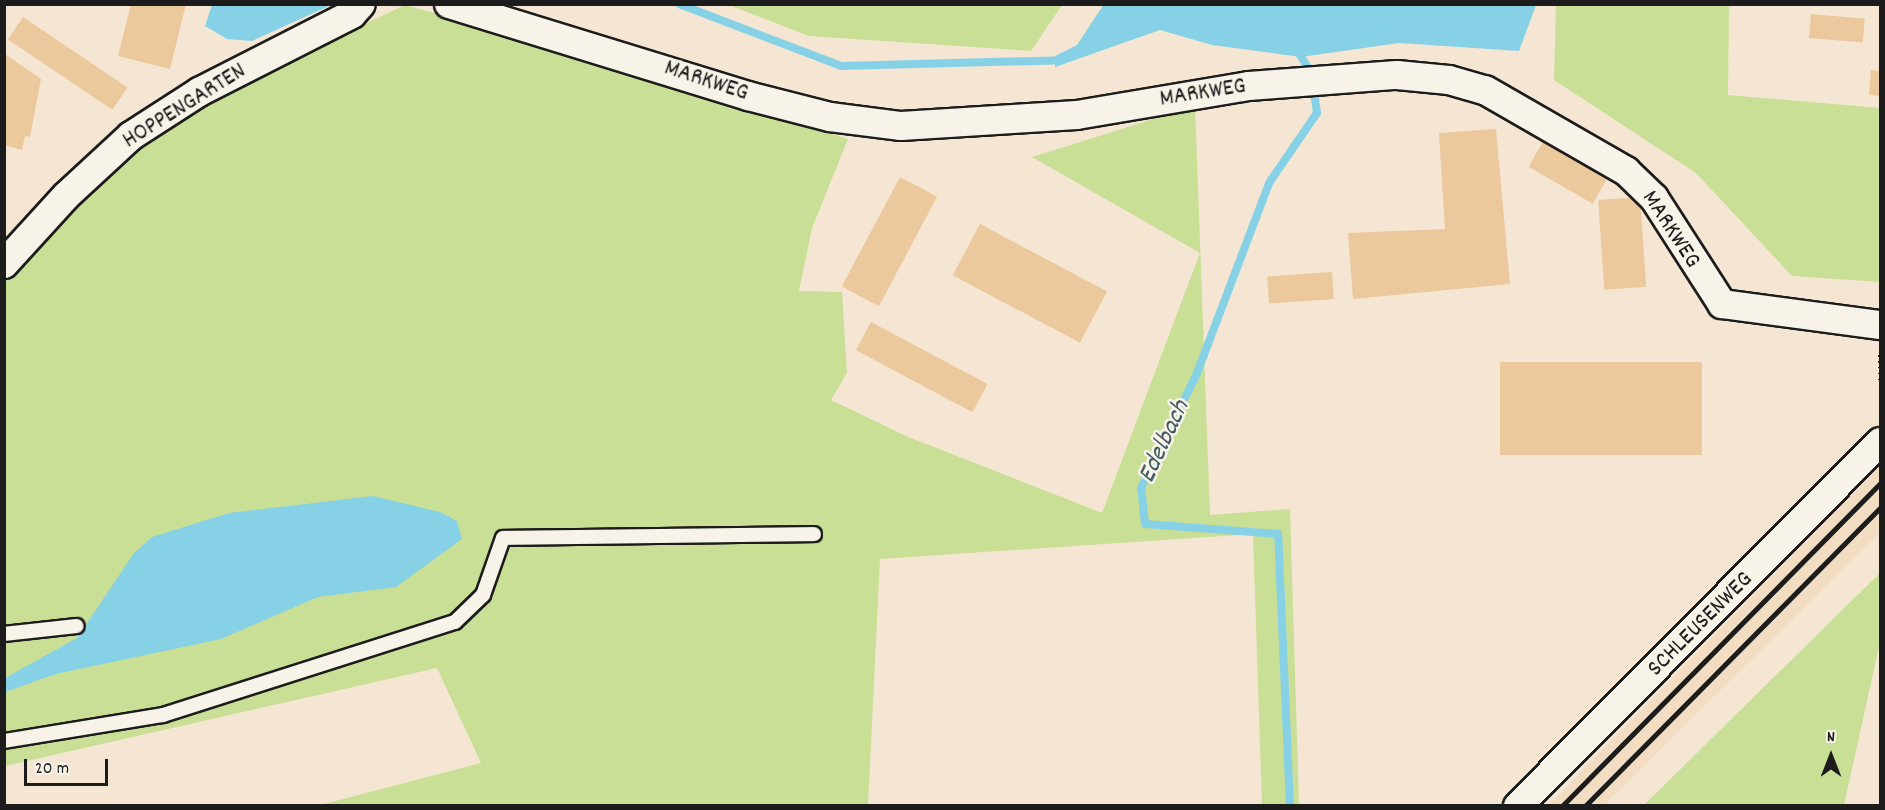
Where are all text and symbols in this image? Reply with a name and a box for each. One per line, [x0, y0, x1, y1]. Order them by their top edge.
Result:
street label: MARKWEG [660, 55, 752, 109]
street label: HOPPENGARTEN [118, 58, 252, 156]
street label: MARKWEG [1158, 73, 1248, 115]
street label: MARKWEG [1634, 186, 1706, 274]
water label: Edelbach [1132, 396, 1198, 488]
street label: SCHLEUSENWEG [1642, 566, 1760, 684]
north arrow [1801, 726, 1861, 786]
text: N [1827, 726, 1835, 749]
scale bar [27, 747, 111, 785]
text: 20 m [35, 757, 69, 782]

